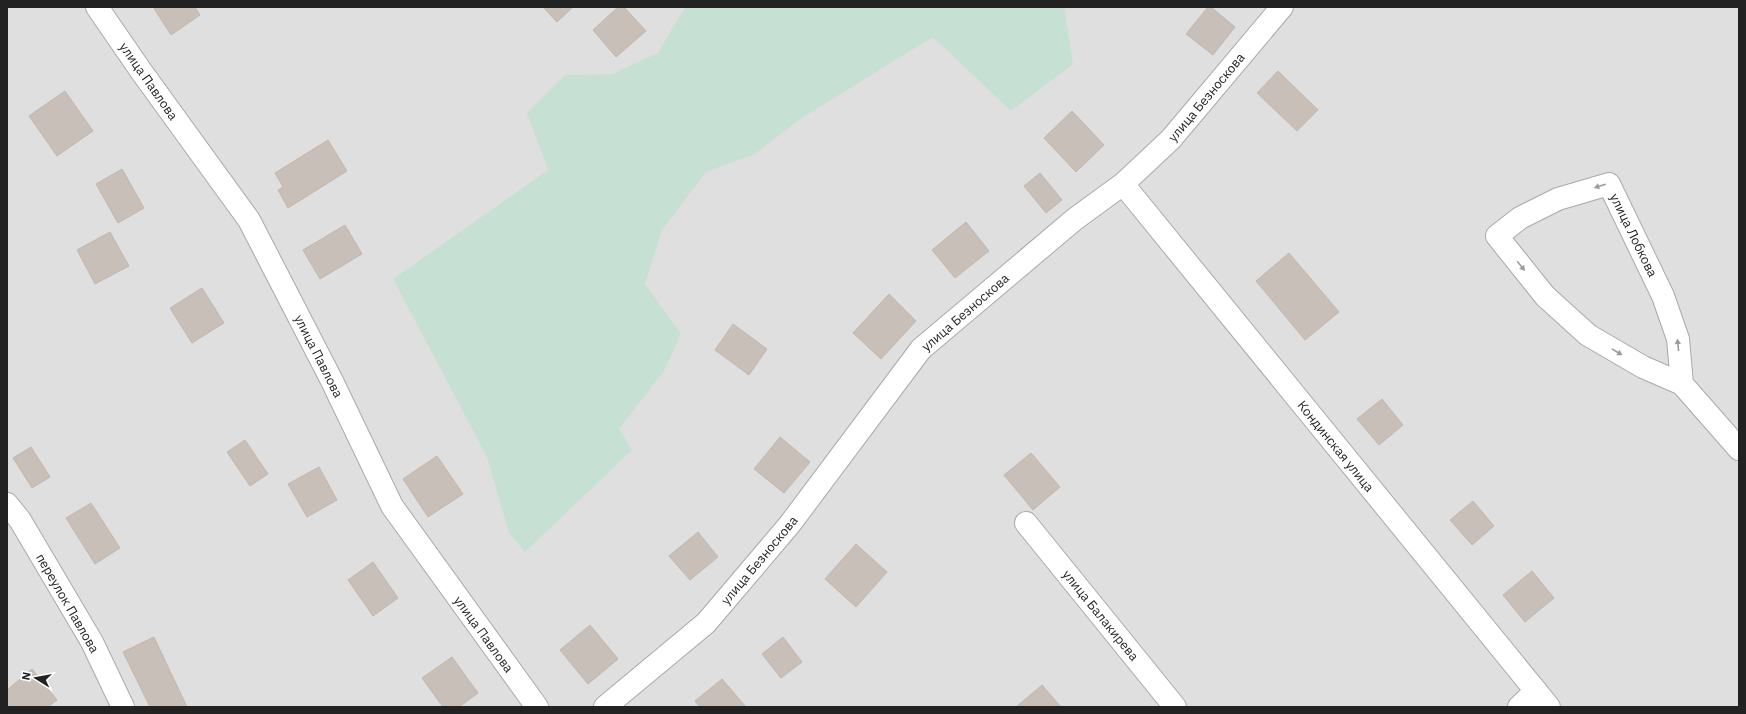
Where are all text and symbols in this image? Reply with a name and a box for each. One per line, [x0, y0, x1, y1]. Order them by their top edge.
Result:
street label: улица Павлова [116, 39, 182, 123]
street label: улица Безноскова [1164, 49, 1249, 145]
one-way arrow [1594, 183, 1606, 189]
street label: улица Лобкова [1606, 191, 1661, 280]
one-way arrow [1517, 261, 1526, 272]
street label: улица Безноскова [918, 270, 1013, 355]
street label: улица Павлова [290, 312, 347, 401]
one-way arrow [1675, 339, 1682, 352]
one-way arrow [1611, 349, 1623, 356]
street label: Кондинская улица [1294, 397, 1378, 496]
street label: улица Безноскова [717, 512, 802, 608]
street label: переулок Павлова [32, 550, 103, 656]
street label: улица Балакирева [1059, 566, 1143, 664]
street label: улица Павлова [450, 592, 517, 676]
north arrow [16, 658, 56, 698]
text: N [19, 671, 34, 681]

